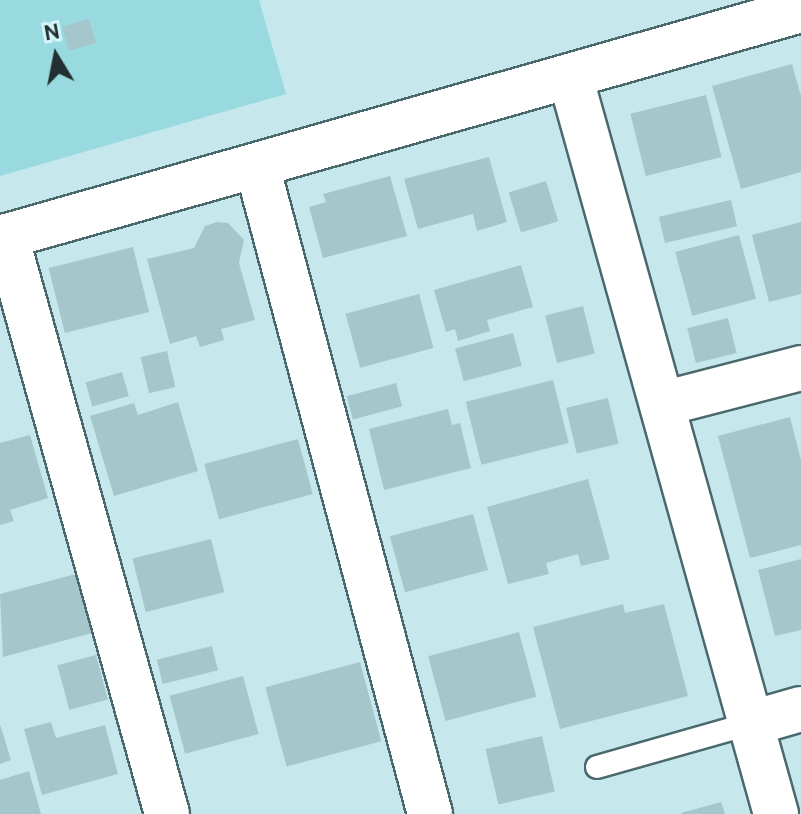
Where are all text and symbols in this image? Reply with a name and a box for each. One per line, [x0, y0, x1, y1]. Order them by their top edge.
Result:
north arrow [16, 16, 96, 96]
text: N [42, 17, 62, 47]

